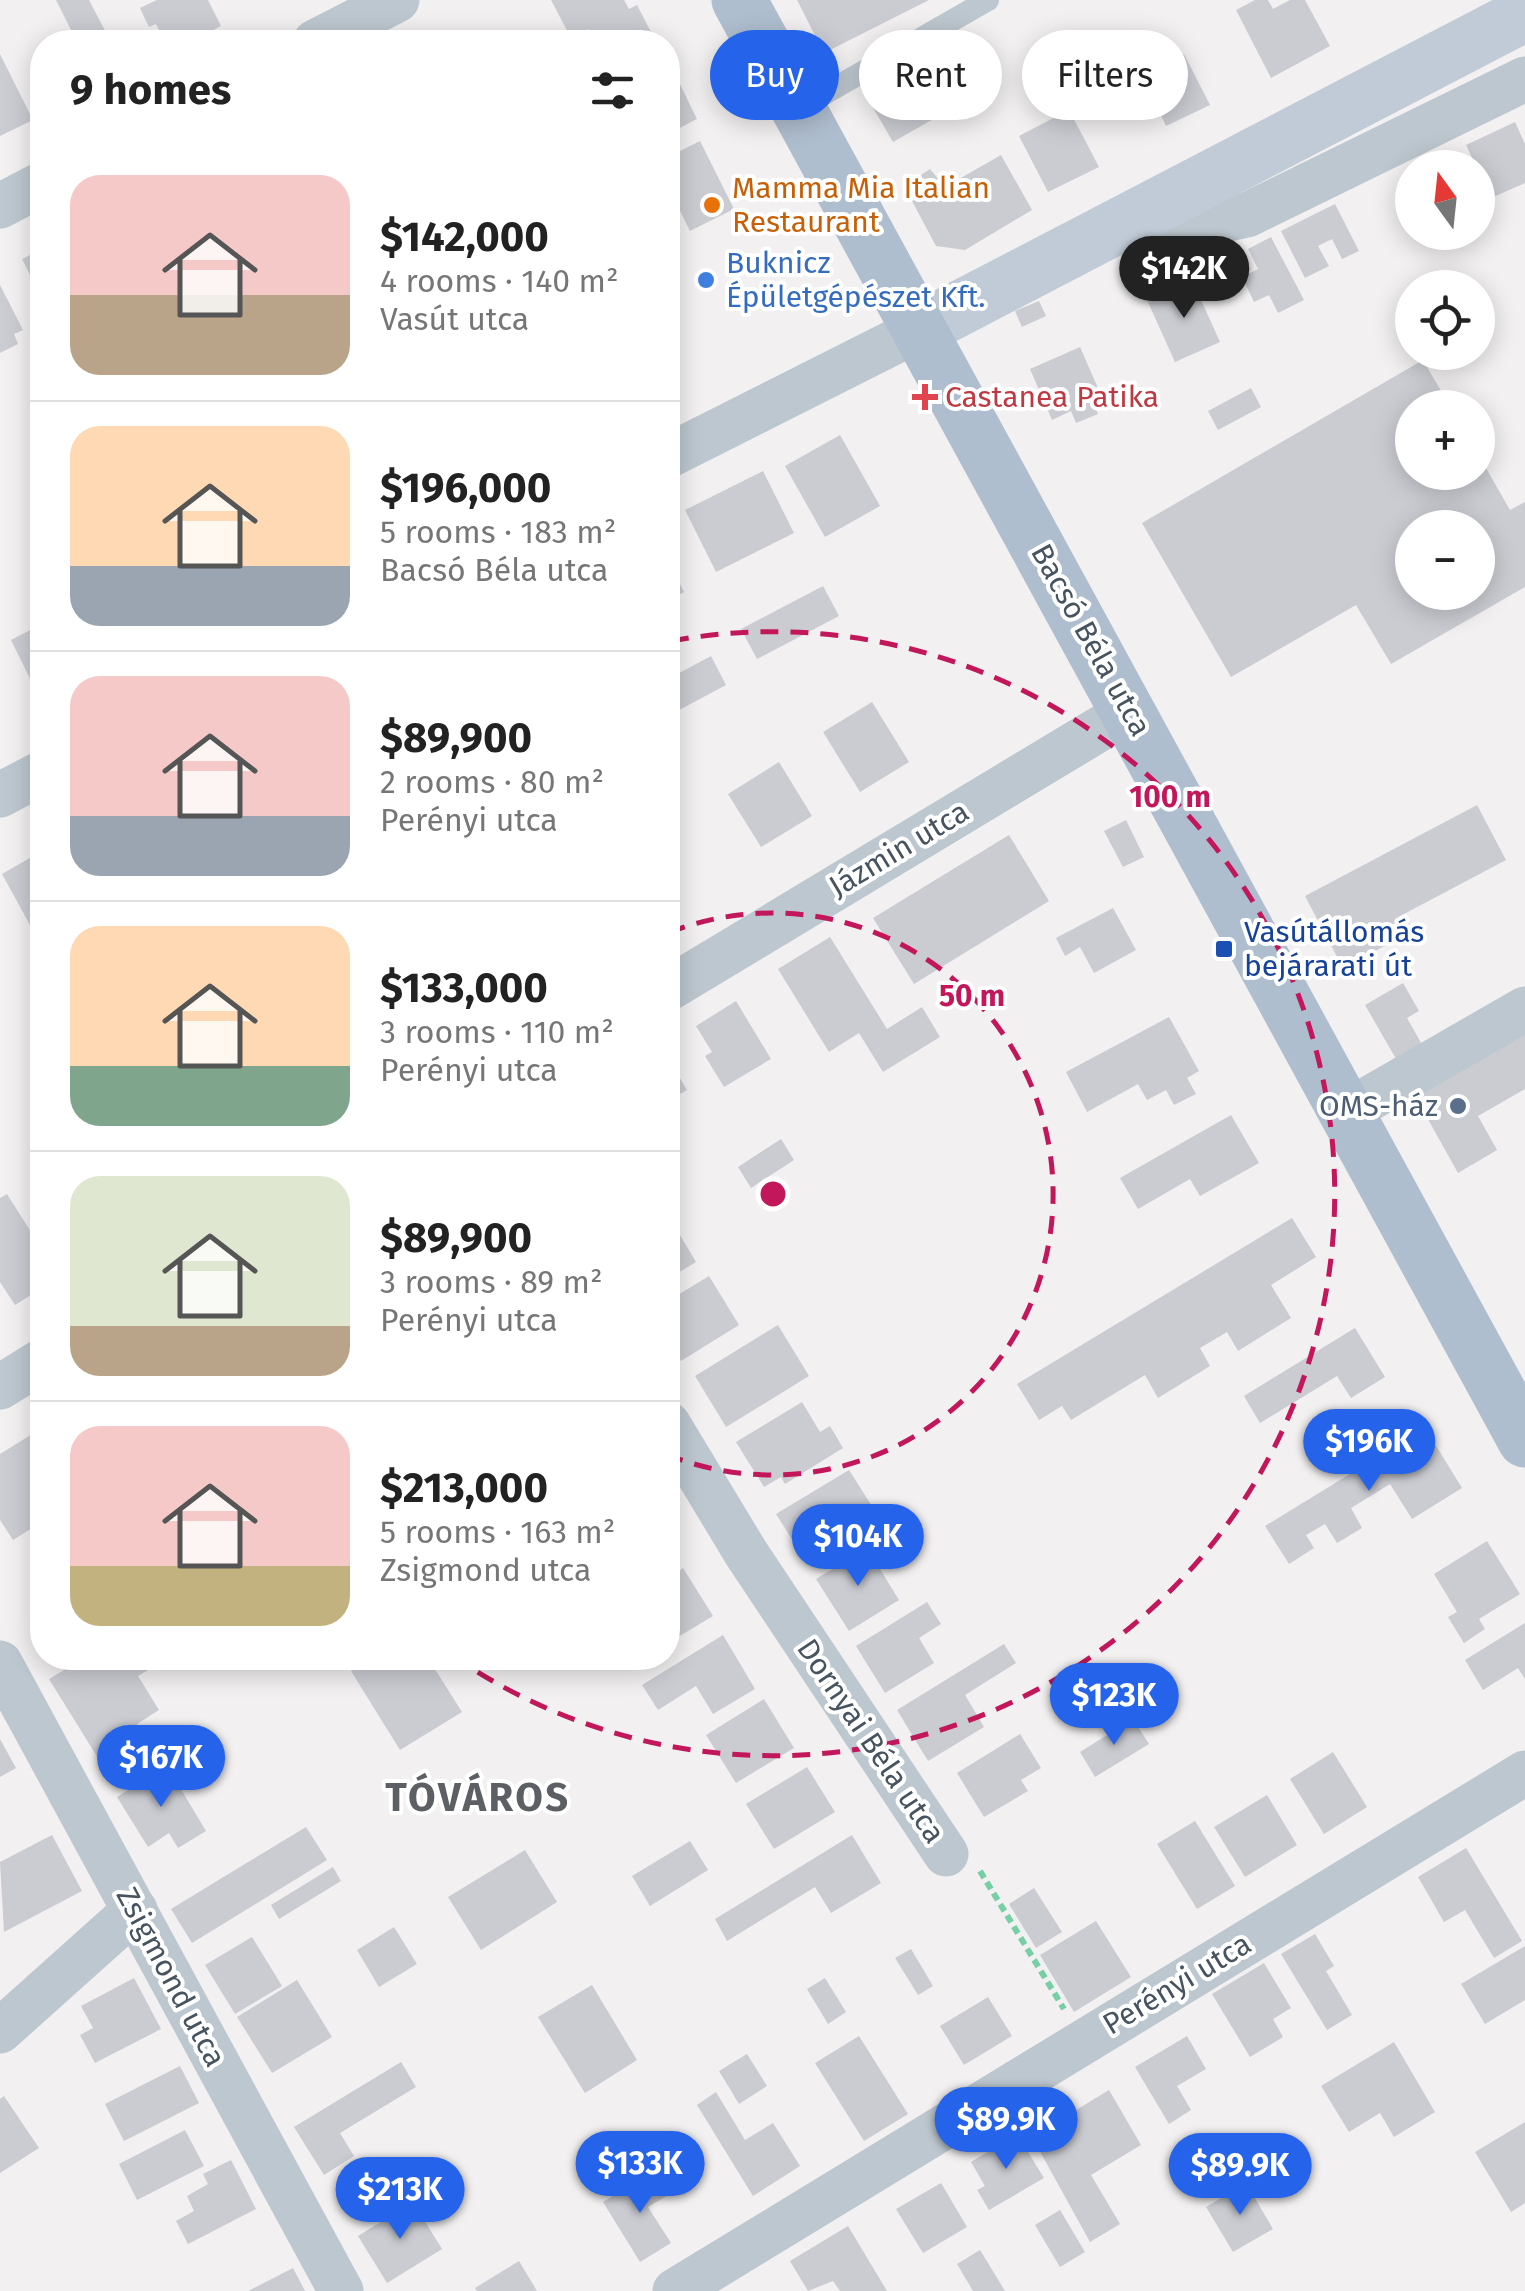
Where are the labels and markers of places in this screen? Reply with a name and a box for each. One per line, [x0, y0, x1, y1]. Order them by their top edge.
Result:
place label: Mamma Mia Italian Restaurant [732, 170, 990, 240]
marker: Mamma Mia Italian Restaurant [701, 194, 723, 216]
pin: $142K [1114, 236, 1254, 321]
place label: Buknicz Épületgépészet Kft. [726, 245, 986, 315]
marker: Buknicz Épületgépészet Kft. [695, 269, 717, 291]
place label: Castanea Patika [945, 379, 1159, 415]
marker: Castanea Patika [914, 386, 936, 408]
place label: Vasútállomás bejárarati út [1244, 914, 1424, 984]
marker: Vasútállomás bejárarati út [1213, 938, 1235, 960]
place label: OMS-ház [1319, 1088, 1438, 1124]
marker: OMS-ház [1447, 1095, 1469, 1117]
centre of rings [755, 1176, 791, 1212]
pin: $196K [1299, 1409, 1439, 1494]
pin: $104K [788, 1504, 928, 1589]
pin: $123K [1044, 1663, 1184, 1748]
pin: $167K [91, 1725, 231, 1810]
pin: $89.9K [925, 2087, 1087, 2172]
pin: $133K [570, 2131, 710, 2216]
pin: $89.9K [1159, 2133, 1321, 2218]
pin: $213K [330, 2157, 470, 2242]

